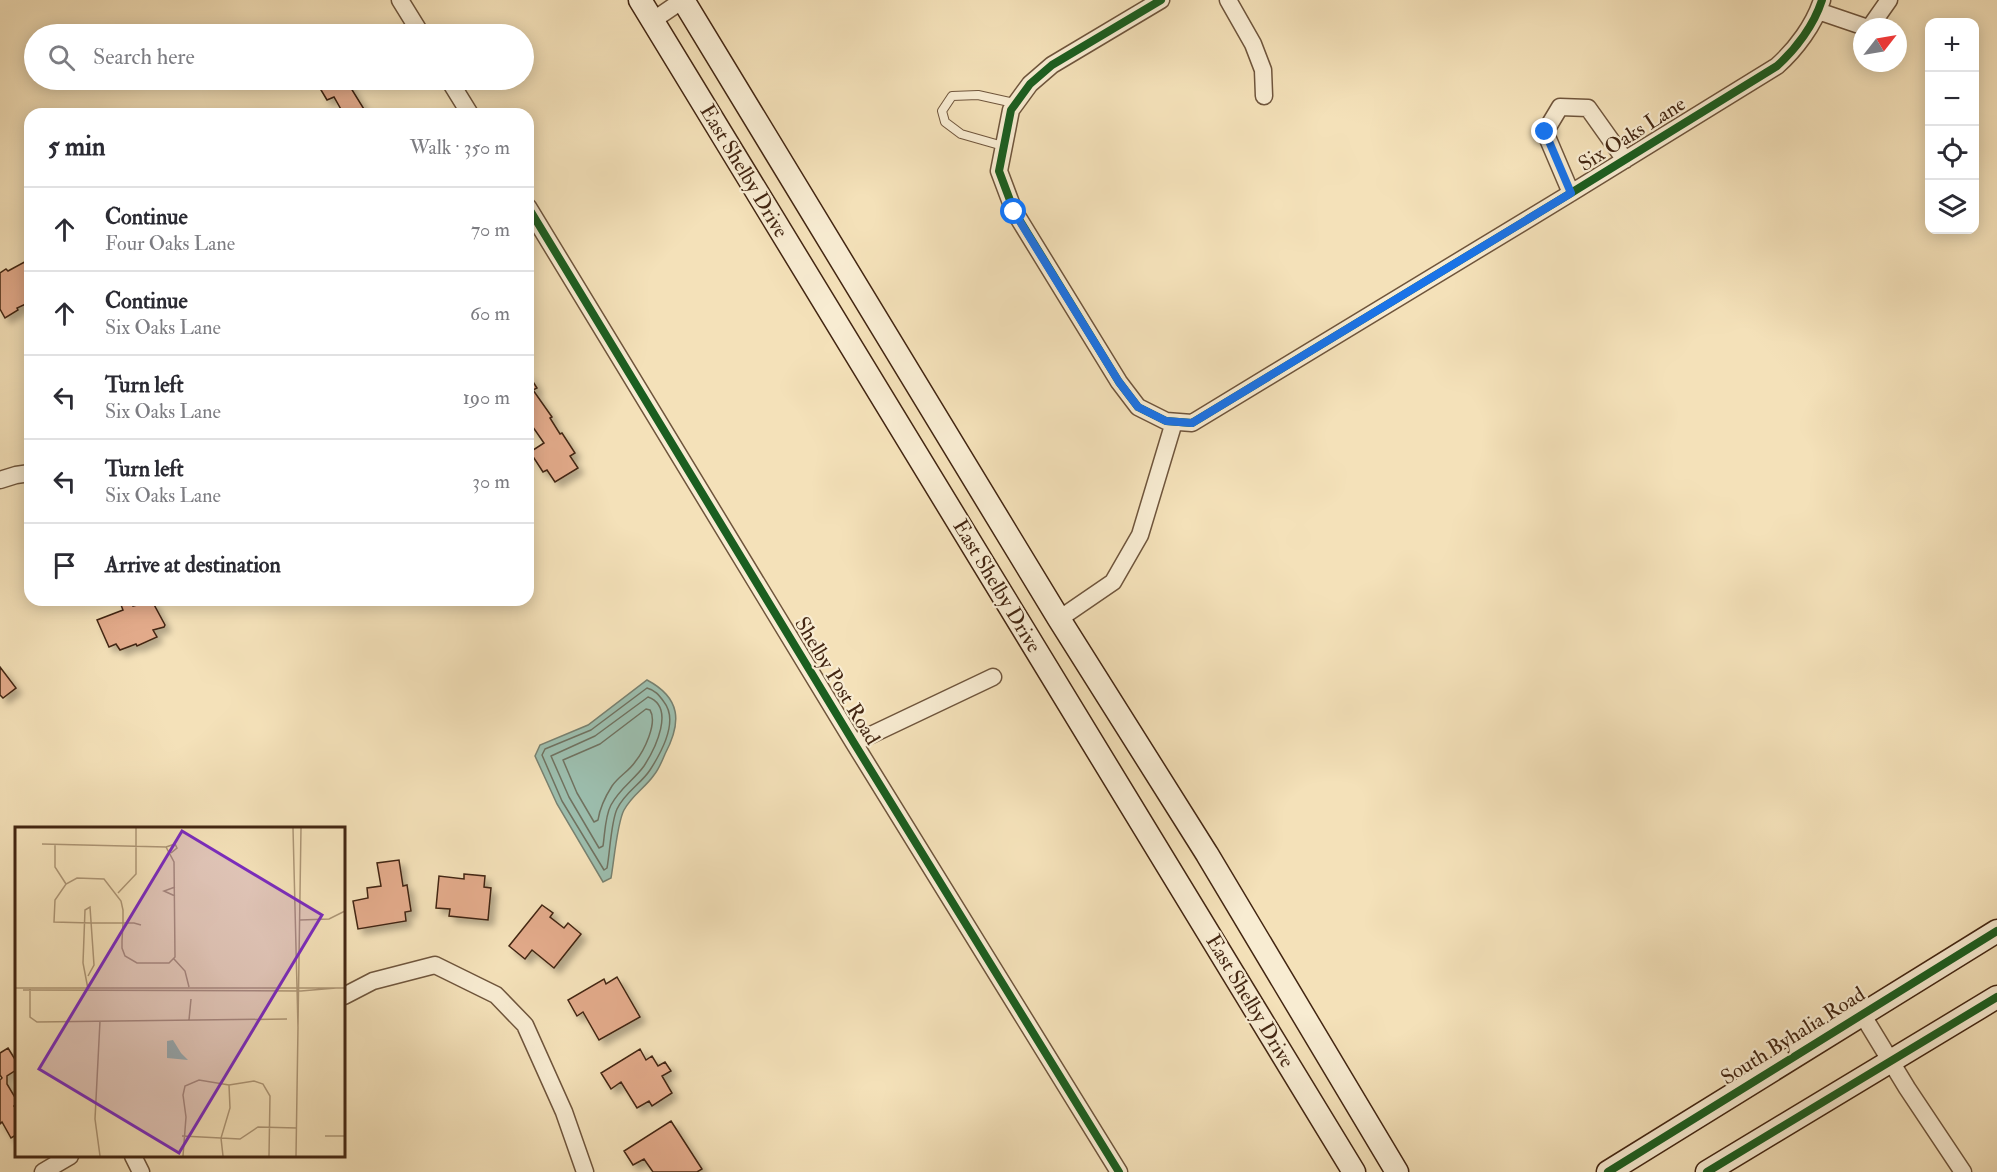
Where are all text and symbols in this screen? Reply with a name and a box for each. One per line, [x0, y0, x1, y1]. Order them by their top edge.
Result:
north arrow [1853, 18, 1907, 72]
map controls [1925, 18, 1979, 234]
button: + [1925, 18, 1979, 72]
search box [24, 24, 534, 90]
icon: search [45, 41, 78, 74]
text: Search here [93, 43, 195, 71]
button: − [1925, 72, 1979, 126]
street label: Six Oaks Lane [1573, 90, 1691, 178]
street label: East Shelby Drive [694, 99, 795, 243]
route end [1531, 118, 1557, 144]
button: locate [1925, 126, 1979, 180]
text: 5 min [48, 131, 105, 163]
text: Walk · 350 m [410, 135, 510, 160]
button: layers [1925, 180, 1979, 234]
route start [1000, 198, 1026, 224]
text: Continue [105, 203, 188, 231]
icon: ahead [48, 213, 81, 246]
text: 70 m [471, 217, 510, 242]
text: Four Oaks Lane [105, 231, 235, 256]
text: Continue [105, 287, 188, 315]
icon: ahead [48, 297, 81, 330]
text: 60 m [470, 301, 510, 326]
text: Six Oaks Lane [105, 315, 221, 340]
text: Turn left [105, 371, 184, 399]
icon: left [48, 381, 81, 414]
text: 190 m [463, 385, 510, 410]
text: Six Oaks Lane [105, 399, 221, 424]
text: Turn left [105, 455, 184, 483]
icon: left [48, 465, 81, 498]
text: 30 m [472, 469, 510, 494]
text: Six Oaks Lane [105, 483, 221, 508]
street label: East Shelby Drive [947, 514, 1048, 658]
icon: arrive [48, 549, 81, 582]
text: Arrive at destination [105, 551, 281, 579]
street label: Shelby Post Road [788, 612, 886, 751]
inset map [15, 827, 345, 1157]
street label: East Shelby Drive [1200, 929, 1301, 1073]
street label: South Byhalia Road [1716, 980, 1871, 1091]

